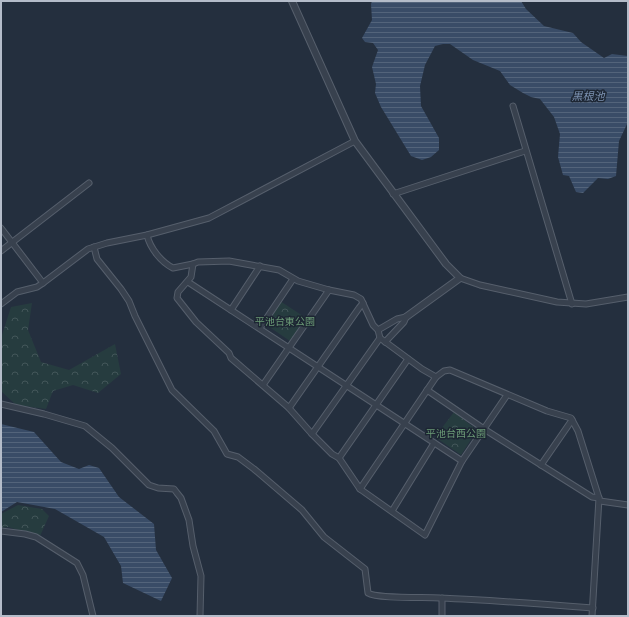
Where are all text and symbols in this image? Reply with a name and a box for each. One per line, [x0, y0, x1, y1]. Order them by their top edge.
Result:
water label: 黒根池 [572, 88, 605, 103]
park label: 平池台東公園 [255, 314, 315, 328]
park label: 平池台西公園 [426, 426, 486, 440]

